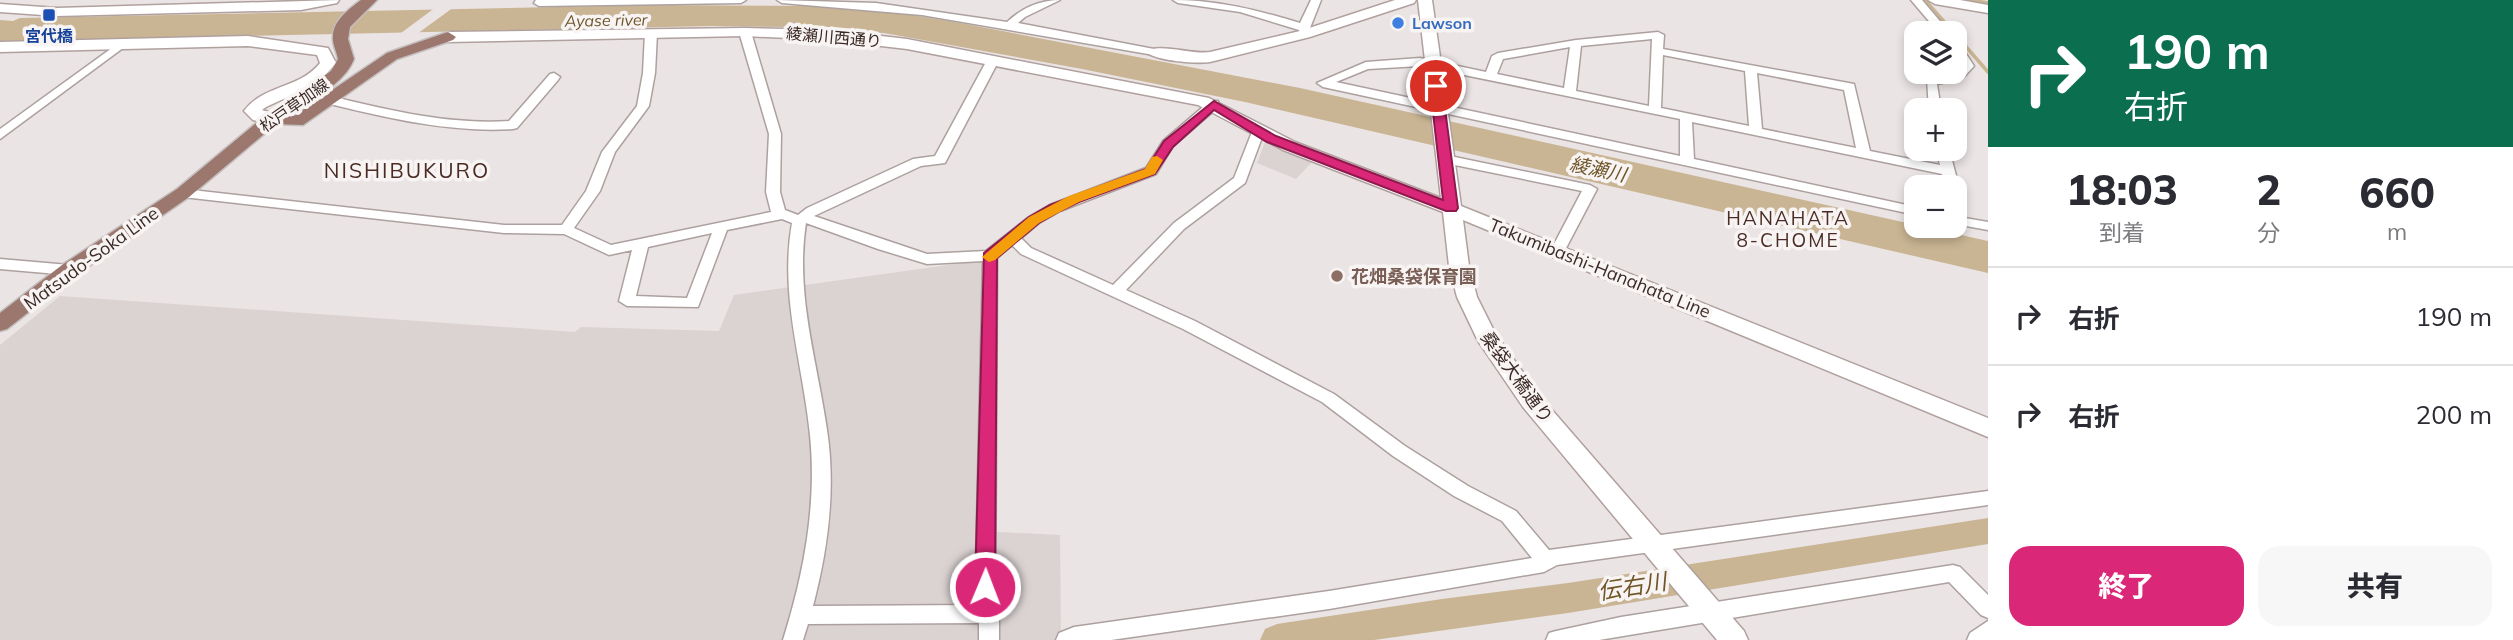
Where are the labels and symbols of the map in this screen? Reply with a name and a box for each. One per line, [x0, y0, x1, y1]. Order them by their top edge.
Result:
marker: 宮代橋 [41, 7, 57, 23]
water label: Ayase river [564, 9, 649, 31]
place label: Lawson [1412, 13, 1472, 33]
marker: Lawson [1390, 15, 1406, 31]
street label: 綾瀬川西通り [785, 23, 883, 51]
place label: 宮代橋 [25, 26, 73, 46]
pin [1406, 56, 1466, 116]
street label: 松戸草加線 [255, 74, 333, 136]
water label: 綾瀬川 [1568, 151, 1630, 187]
district label: NISHIBUKURO [324, 157, 490, 183]
street label: Matsudo-Soka Line [19, 201, 163, 315]
district label: HANAHATA 8-CHOME [1726, 206, 1850, 252]
street label: Takumibashi-Hanahata Line [1486, 213, 1714, 323]
place label: 花畑桑袋保育園 [1351, 265, 1477, 288]
marker: 花畑桑袋保育園 [1329, 268, 1345, 284]
street label: 桑袋大橋通り [1476, 327, 1558, 427]
position arrow [948, 550, 1022, 624]
water label: 伝右川 [1596, 566, 1671, 606]

